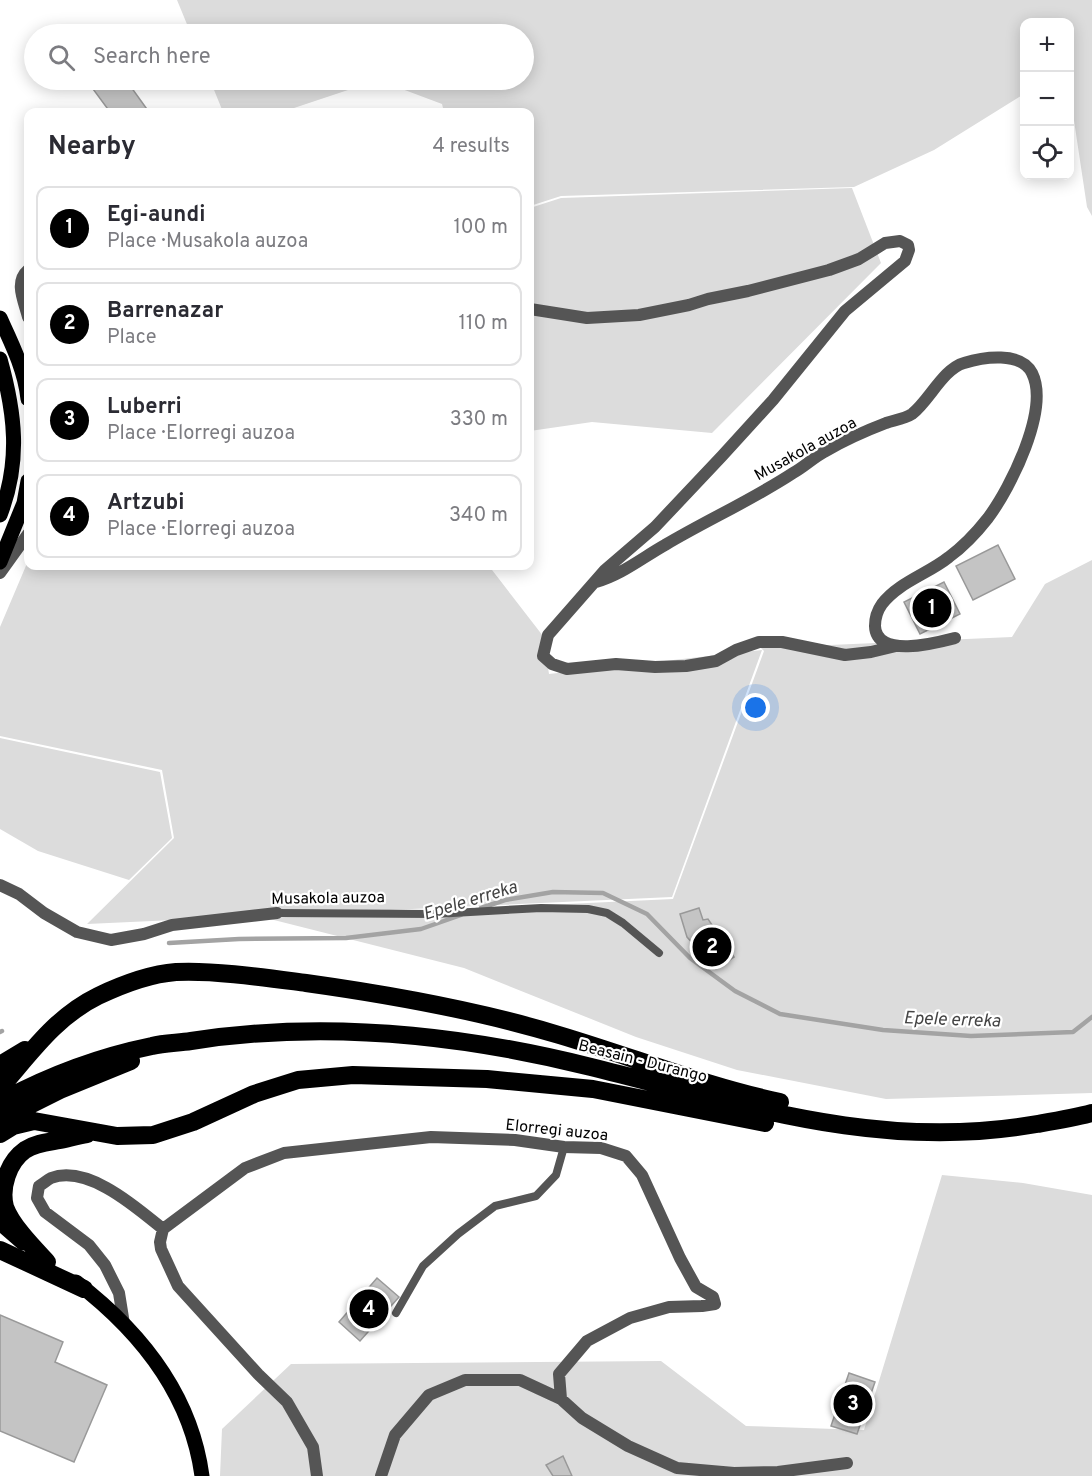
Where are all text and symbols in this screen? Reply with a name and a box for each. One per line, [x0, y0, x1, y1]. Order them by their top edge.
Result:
map controls [1020, 18, 1074, 180]
button: + [1020, 18, 1074, 72]
search box [24, 24, 534, 90]
icon: search [45, 41, 78, 74]
text: Search here [93, 44, 211, 71]
button: − [1020, 72, 1074, 126]
button: locate [1020, 126, 1074, 180]
text: Nearby [48, 131, 136, 164]
text: 4 results [433, 134, 510, 160]
text: Egi-aundi [107, 202, 205, 229]
text: 1 [66, 215, 74, 241]
text: 100 m [453, 215, 508, 241]
text: Place · Musakola auzoa [107, 229, 308, 255]
text: Barrenazar [107, 298, 223, 325]
text: 2 [63, 311, 76, 337]
text: 110 m [459, 311, 508, 337]
text: Place [107, 325, 157, 351]
text: Luberri [107, 394, 182, 421]
text: 3 [64, 407, 76, 433]
text: 330 m [450, 407, 508, 433]
street label: Musakola auzoa [751, 413, 861, 486]
text: Place · Elorregi auzoa [107, 421, 295, 447]
text: Artzubi [107, 490, 184, 517]
text: 4 [63, 503, 76, 529]
text: 340 m [449, 503, 508, 529]
text: Place · Elorregi auzoa [107, 517, 295, 543]
pin: 1 [912, 586, 952, 630]
your location [741, 693, 770, 722]
water label: Epele erreka [421, 876, 521, 927]
street label: Musakola auzoa [271, 888, 385, 910]
pin: 2 [692, 924, 732, 970]
water label: Epele erreka [903, 1007, 1002, 1034]
street label: Beasain - Durango [576, 1036, 709, 1088]
street label: Elorregi auzoa [504, 1116, 609, 1146]
pin: 4 [350, 1286, 388, 1332]
pin: 3 [834, 1382, 872, 1426]

